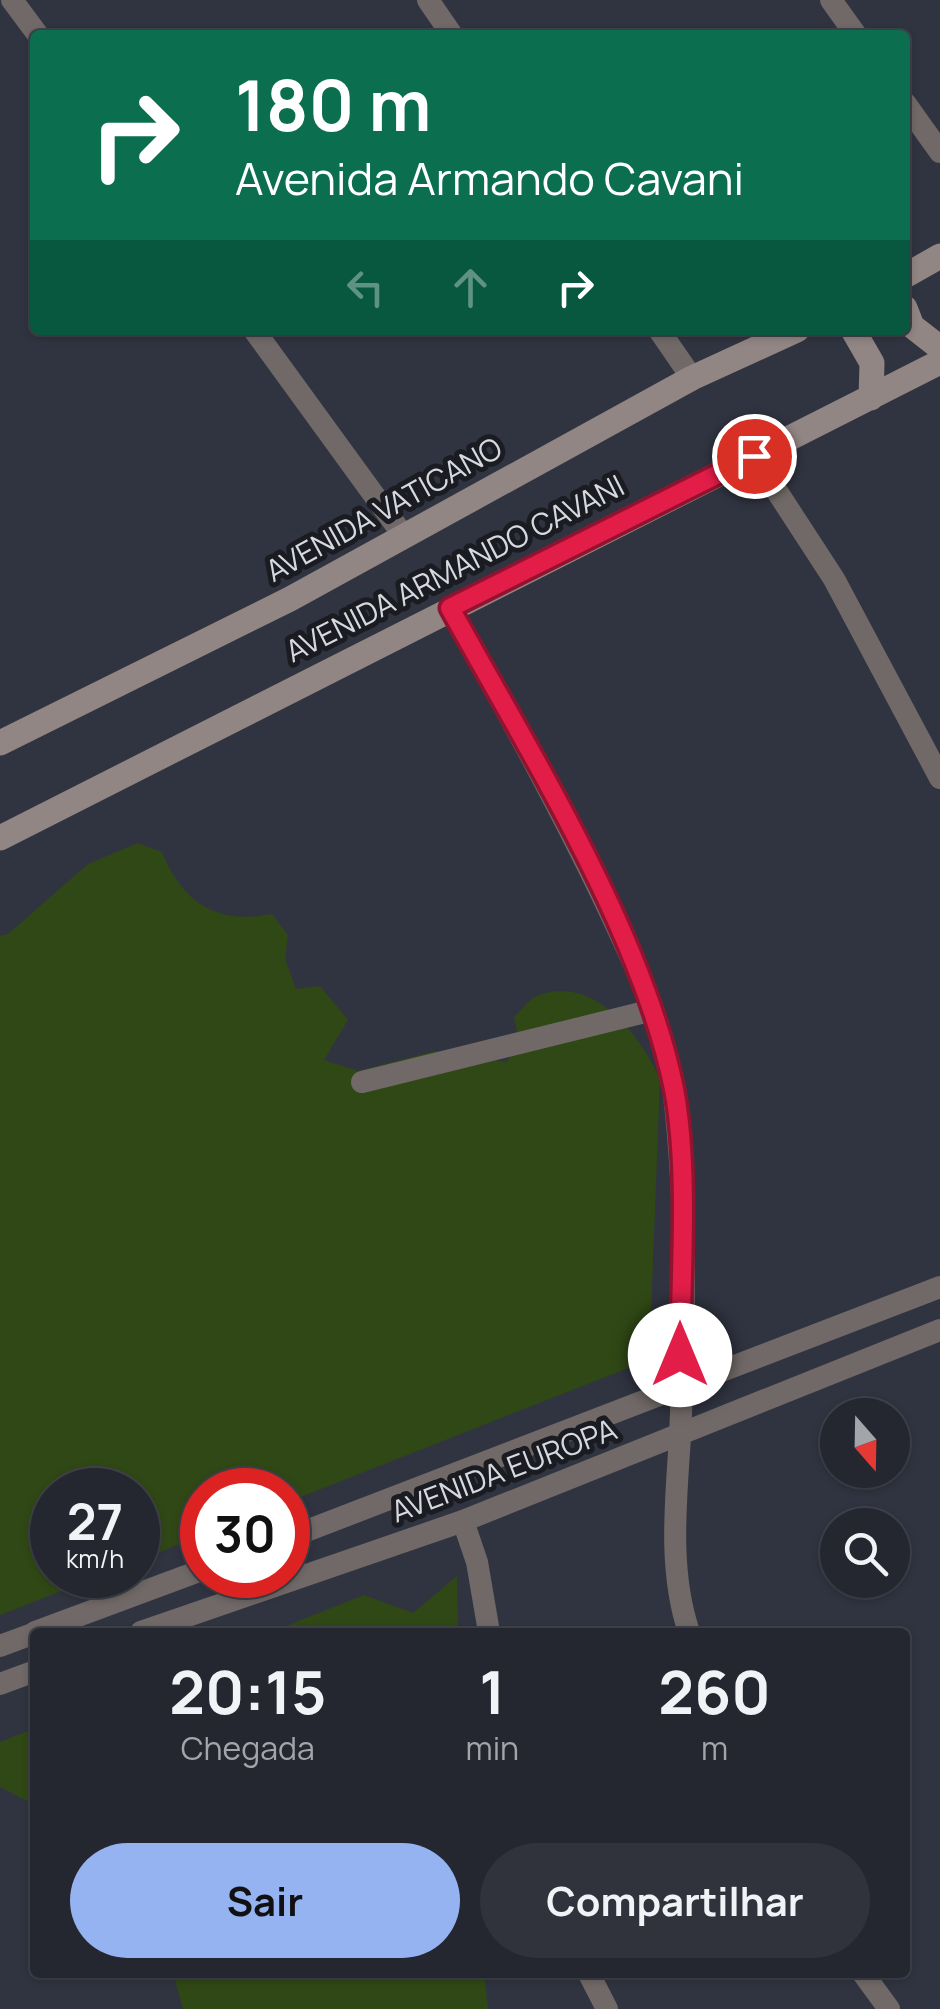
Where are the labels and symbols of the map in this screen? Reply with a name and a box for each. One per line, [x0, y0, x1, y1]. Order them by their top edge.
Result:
pin [712, 414, 797, 499]
street label: AVENIDA VATICANO [258, 427, 509, 591]
street label: AVENIDA ARMANDO CAVANI [278, 464, 631, 671]
position arrow [628, 1303, 732, 1407]
north arrow [820, 1398, 910, 1488]
street label: AVENIDA EUROPA [385, 1408, 622, 1531]
speed limit sign: 30 [180, 1468, 310, 1598]

